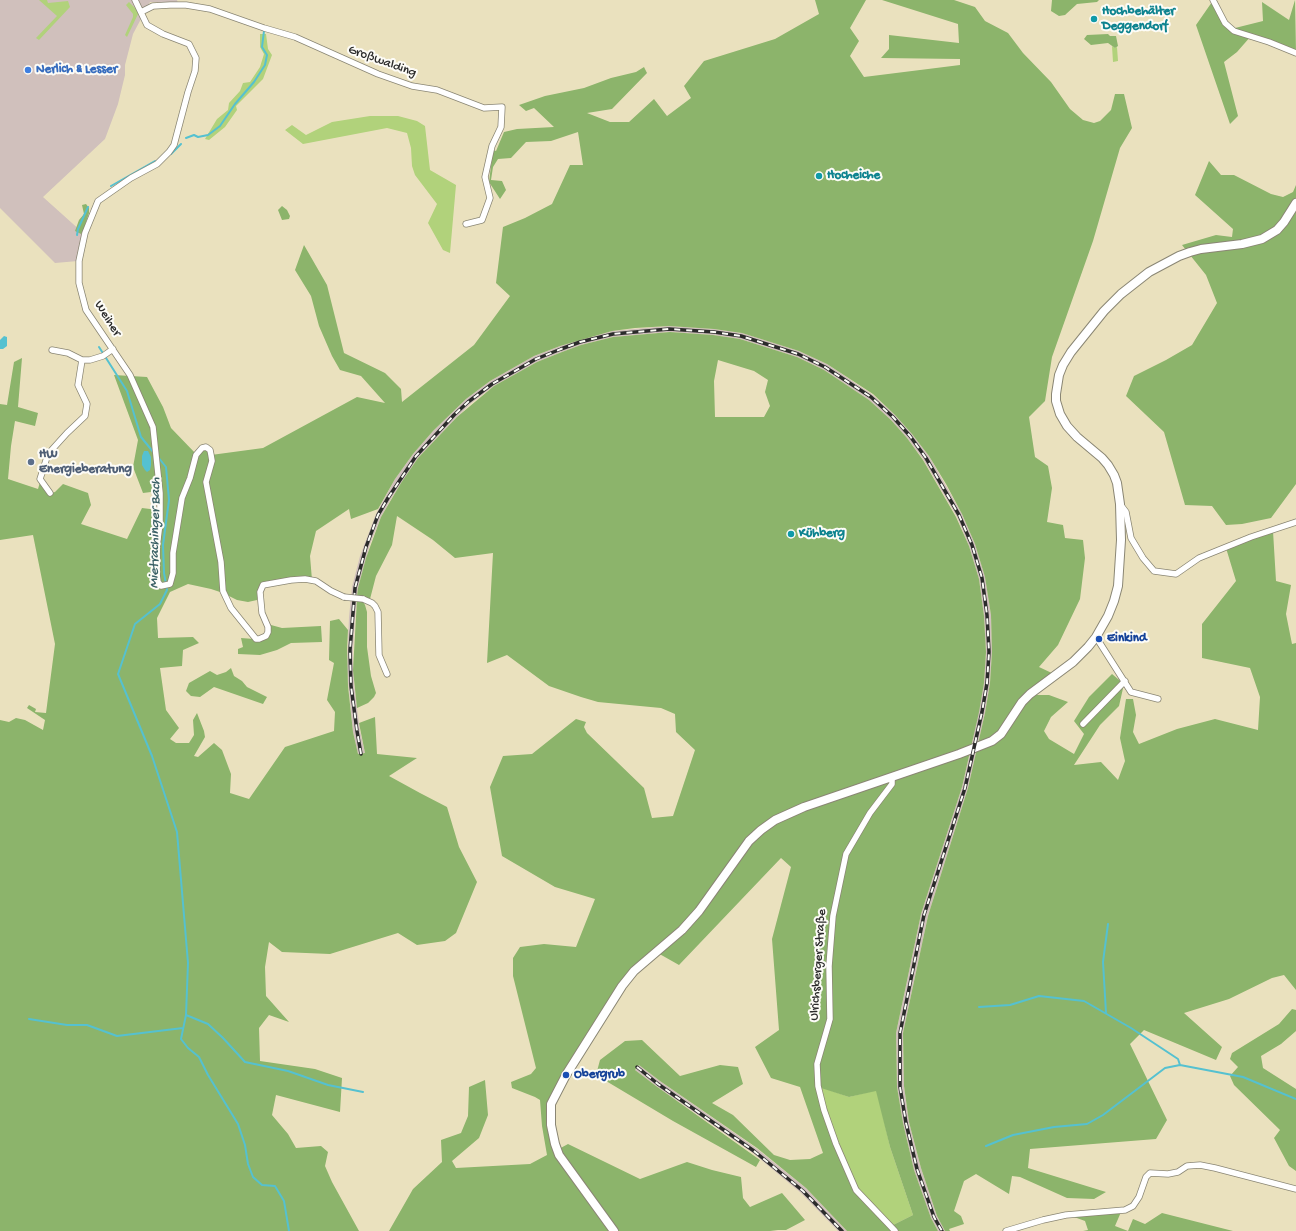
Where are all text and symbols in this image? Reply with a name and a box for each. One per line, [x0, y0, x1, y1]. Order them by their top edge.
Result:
place label: Hochbehälter Deggendorf [1102, 4, 1175, 35]
marker: Hochbehälter Deggendorf [1089, 14, 1099, 24]
street label: Großwalding [346, 42, 418, 82]
place label: Nerlich & Lesser [36, 62, 117, 78]
marker: Nerlich & Lesser [23, 65, 33, 75]
place label: Hocheiche [827, 168, 880, 184]
marker: Hocheiche [814, 171, 824, 181]
street label: Weiher [90, 298, 124, 340]
place label: HW Energieberatung [39, 447, 132, 478]
marker: HW Energieberatung [26, 457, 36, 467]
water label: Mietrachinger Bach [147, 477, 165, 589]
place label: Kühberg [799, 526, 845, 542]
marker: Kühberg [786, 529, 796, 539]
place label: Einkind [1107, 631, 1147, 647]
marker: Einkind [1094, 634, 1104, 644]
street label: Ulrichsberger Straße [807, 909, 831, 1021]
place label: Obergrub [574, 1067, 625, 1083]
marker: Obergrub [561, 1070, 571, 1080]

